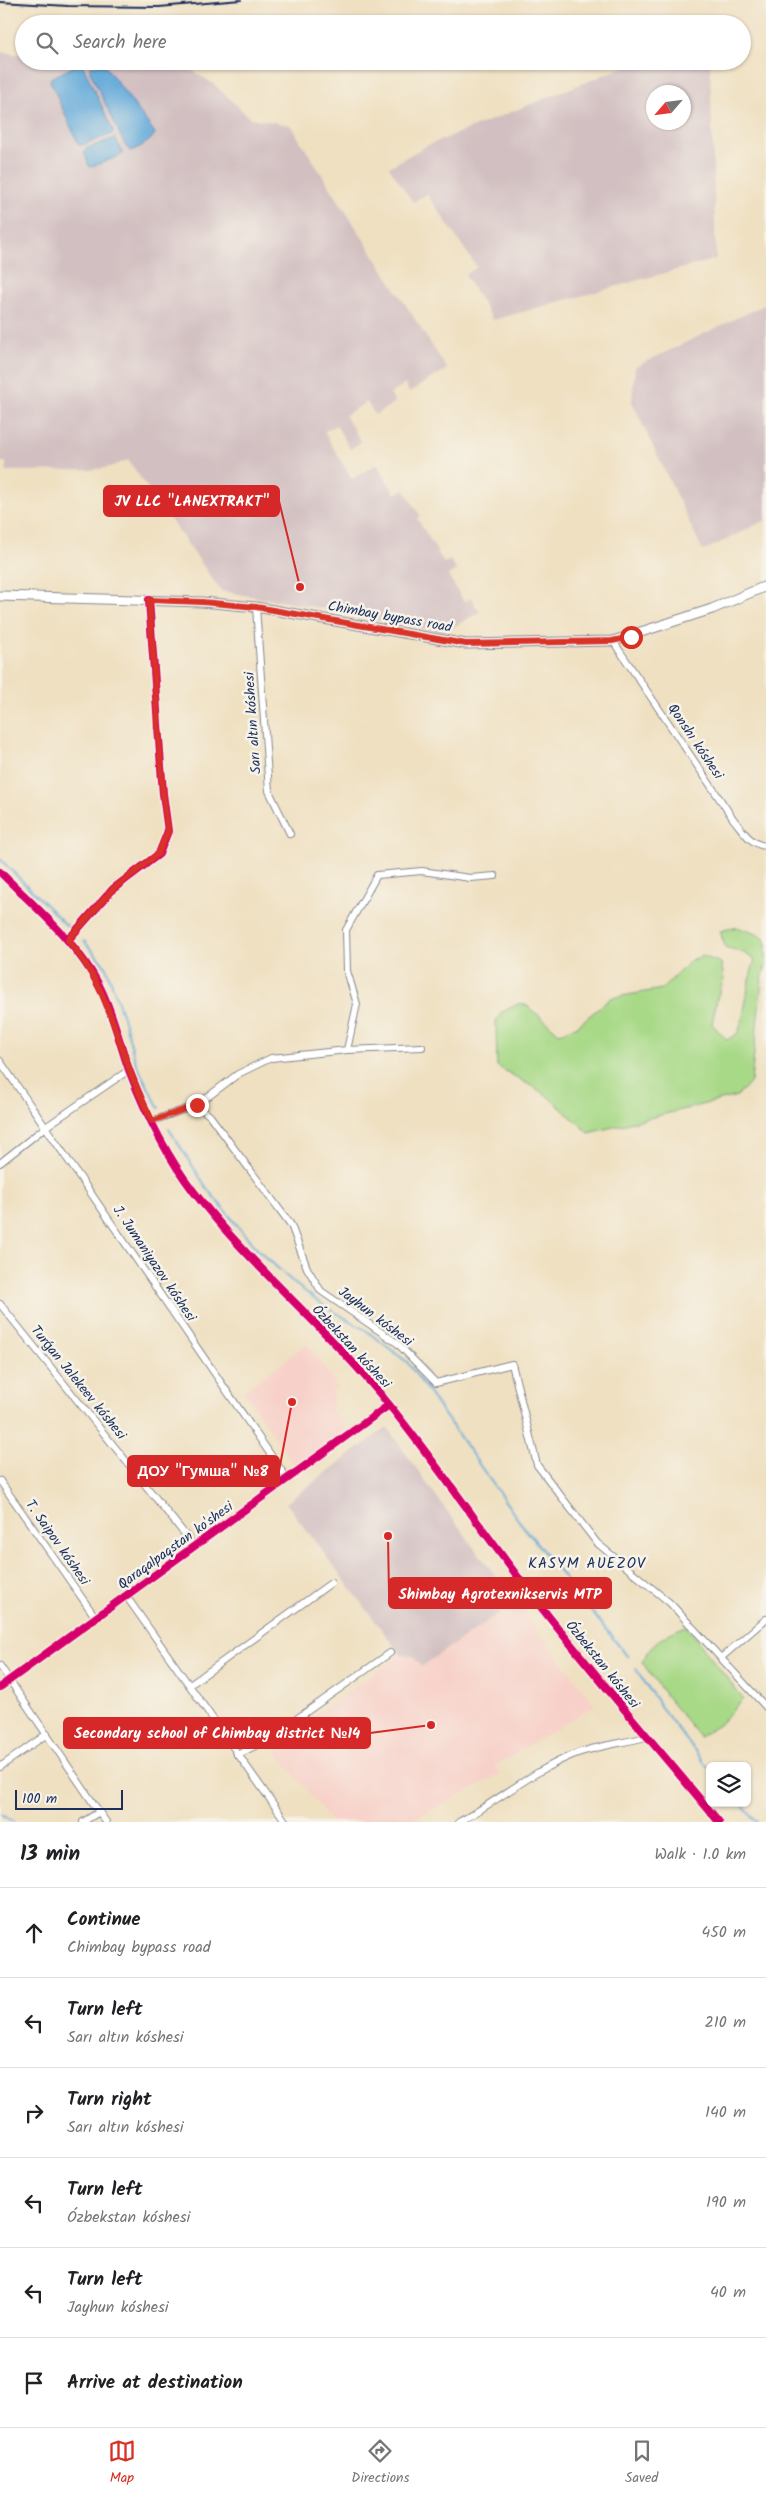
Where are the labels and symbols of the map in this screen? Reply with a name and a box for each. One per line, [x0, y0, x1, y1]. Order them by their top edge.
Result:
north arrow [646, 85, 691, 130]
callout: JV LLC "LANEXTRAKT" [104, 486, 279, 516]
text: JV LLC "LANEXTRAKT" [115, 490, 269, 514]
street label: Chimbay bypass road [326, 595, 455, 639]
route start [620, 626, 643, 649]
street label: Sarı altın kóshesi [238, 671, 268, 775]
street label: Qonshı kóshesi [662, 699, 729, 785]
route end [186, 1094, 209, 1117]
street label: J. Jumaniyazov kóshesi [107, 1201, 202, 1327]
street label: Jayhun kóshesi [333, 1281, 418, 1353]
street label: Ózbekstan kóshesi [306, 1300, 397, 1394]
street label: Turǵan Jalekeev kóshesi [25, 1321, 132, 1445]
callout: ДОУ "Гумша" №8 [128, 1456, 279, 1486]
text: ДОУ "Гумша" №8 [138, 1460, 269, 1484]
street label: T. Saipov kóshesi [19, 1495, 95, 1590]
street label: Qaraqalpaqstan ko'shesi [113, 1496, 239, 1595]
district label: KASYM AUEZOV [528, 1552, 646, 1576]
callout: Shimbay Agrotexnikservis MTP [389, 1578, 611, 1608]
text: Shimbay Agrotexnikservis MTP [399, 1583, 602, 1607]
street label: Ózbekstan kóshesi [560, 1616, 645, 1714]
callout: Secondary school of Chimbay district №14 [64, 1718, 370, 1748]
text: Secondary school of Chimbay district №14 [74, 1722, 360, 1746]
scale bar [15, 1787, 122, 1810]

